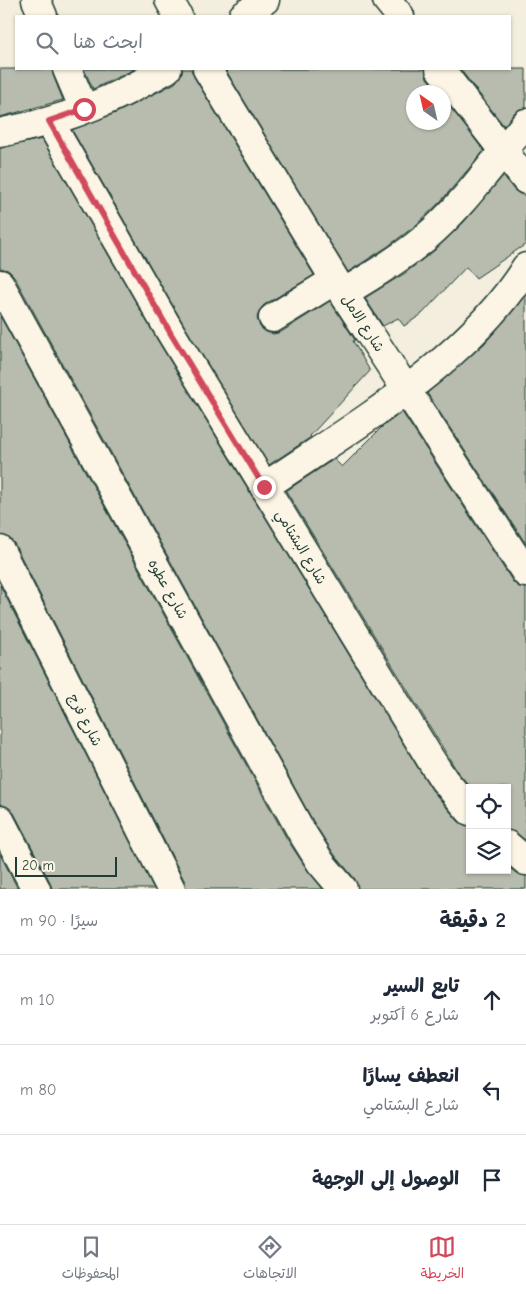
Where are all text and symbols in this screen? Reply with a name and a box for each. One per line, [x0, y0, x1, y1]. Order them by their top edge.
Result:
search box [15, 15, 511, 70]
icon: search [33, 29, 61, 57]
text: ابحث هنا [73, 31, 143, 53]
north arrow [406, 85, 451, 130]
route start [73, 98, 96, 121]
street label: شارع الامل [337, 291, 388, 355]
route end [253, 476, 276, 499]
street label: شارع البشتامي [269, 507, 330, 589]
street label: شارع عطوه [144, 556, 191, 622]
street label: شارع فرج [64, 691, 105, 750]
map controls [466, 784, 511, 874]
button: locate [466, 784, 511, 829]
button: layers [466, 829, 511, 874]
scale bar [15, 854, 118, 877]
text: 20 m [22, 857, 54, 874]
text: 2 دقيقة [440, 908, 506, 932]
text: سيرًا · 90 m [20, 912, 98, 930]
text: تابع السير [385, 975, 459, 997]
icon: ahead [478, 986, 506, 1014]
text: 10 m [20, 991, 55, 1009]
text: شارع 6 أكتوبر [371, 1006, 459, 1024]
text: انعطف يسارًا [362, 1065, 459, 1087]
icon: left [478, 1076, 506, 1104]
text: 80 m [20, 1081, 57, 1099]
text: شارع البشتامي [363, 1096, 459, 1114]
icon: arrive [478, 1166, 506, 1194]
text: الوصول إلى الوجهة [312, 1168, 459, 1190]
tab: المحفوظات [62, 1233, 119, 1286]
tab: الاتجاهات [243, 1233, 297, 1286]
tab: الخريطة [421, 1233, 464, 1286]

